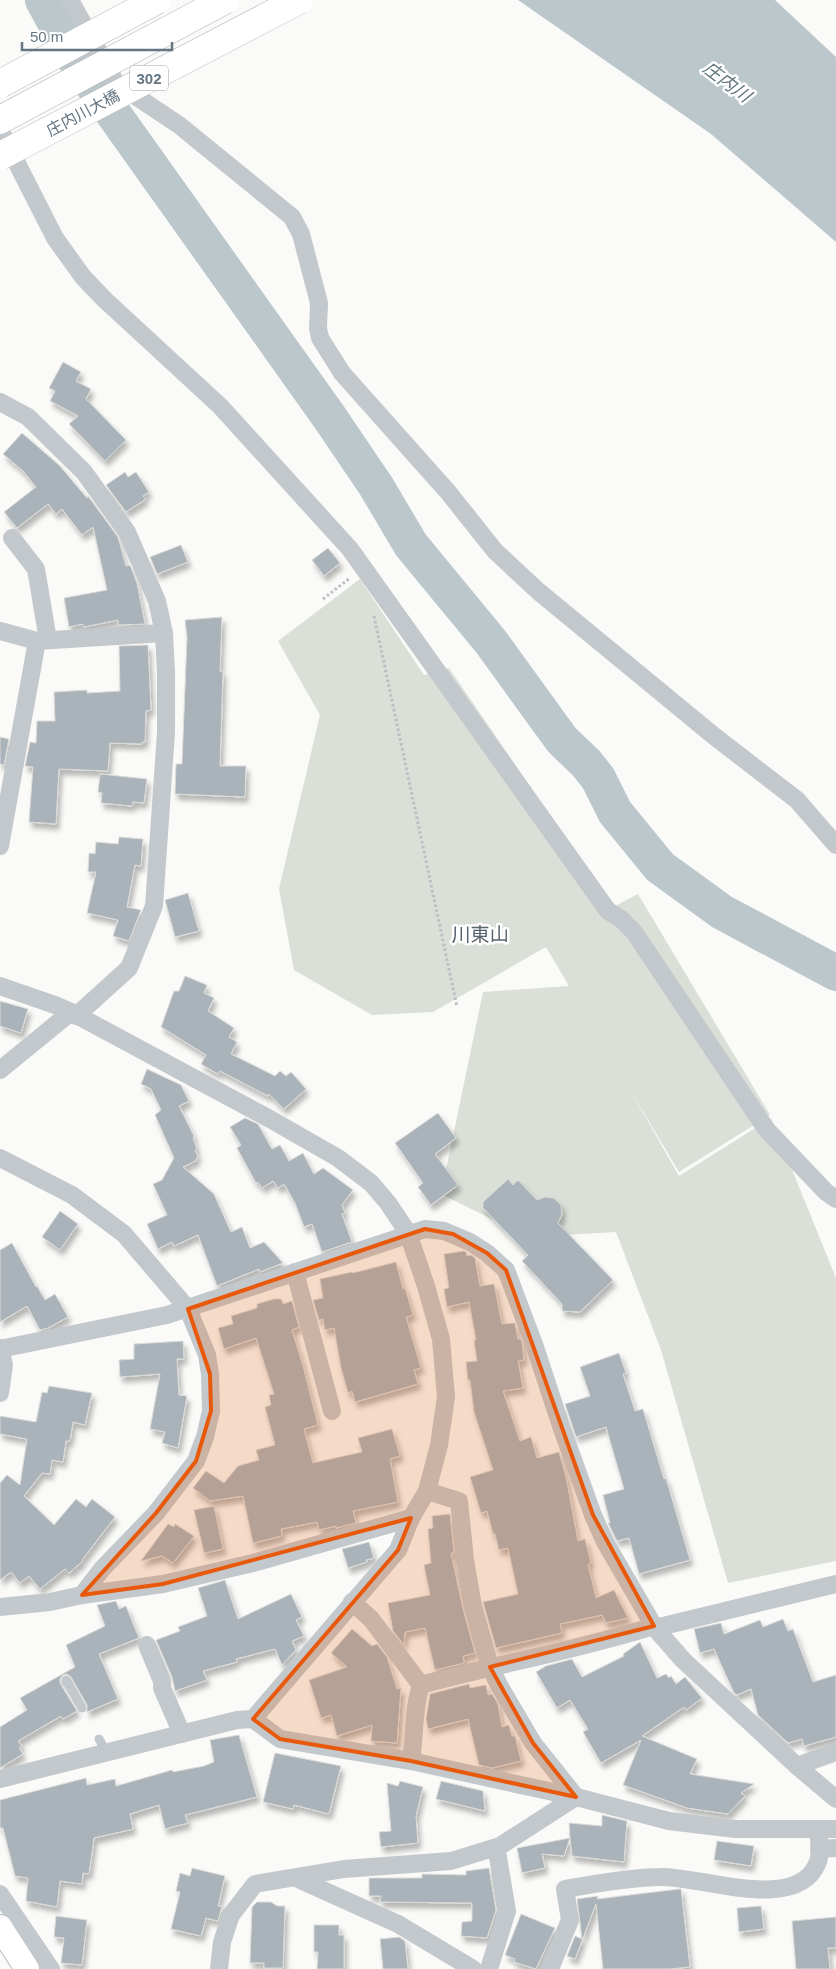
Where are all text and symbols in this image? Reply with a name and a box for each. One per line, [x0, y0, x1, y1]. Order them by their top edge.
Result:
scale bar [22, 20, 172, 52]
text: 50 m [30, 28, 63, 45]
water label: 庄内川 [699, 58, 756, 107]
road number: 302 [130, 66, 168, 90]
street label: 庄内川大橋 [44, 87, 122, 139]
district label: 川東山 [451, 924, 509, 945]

